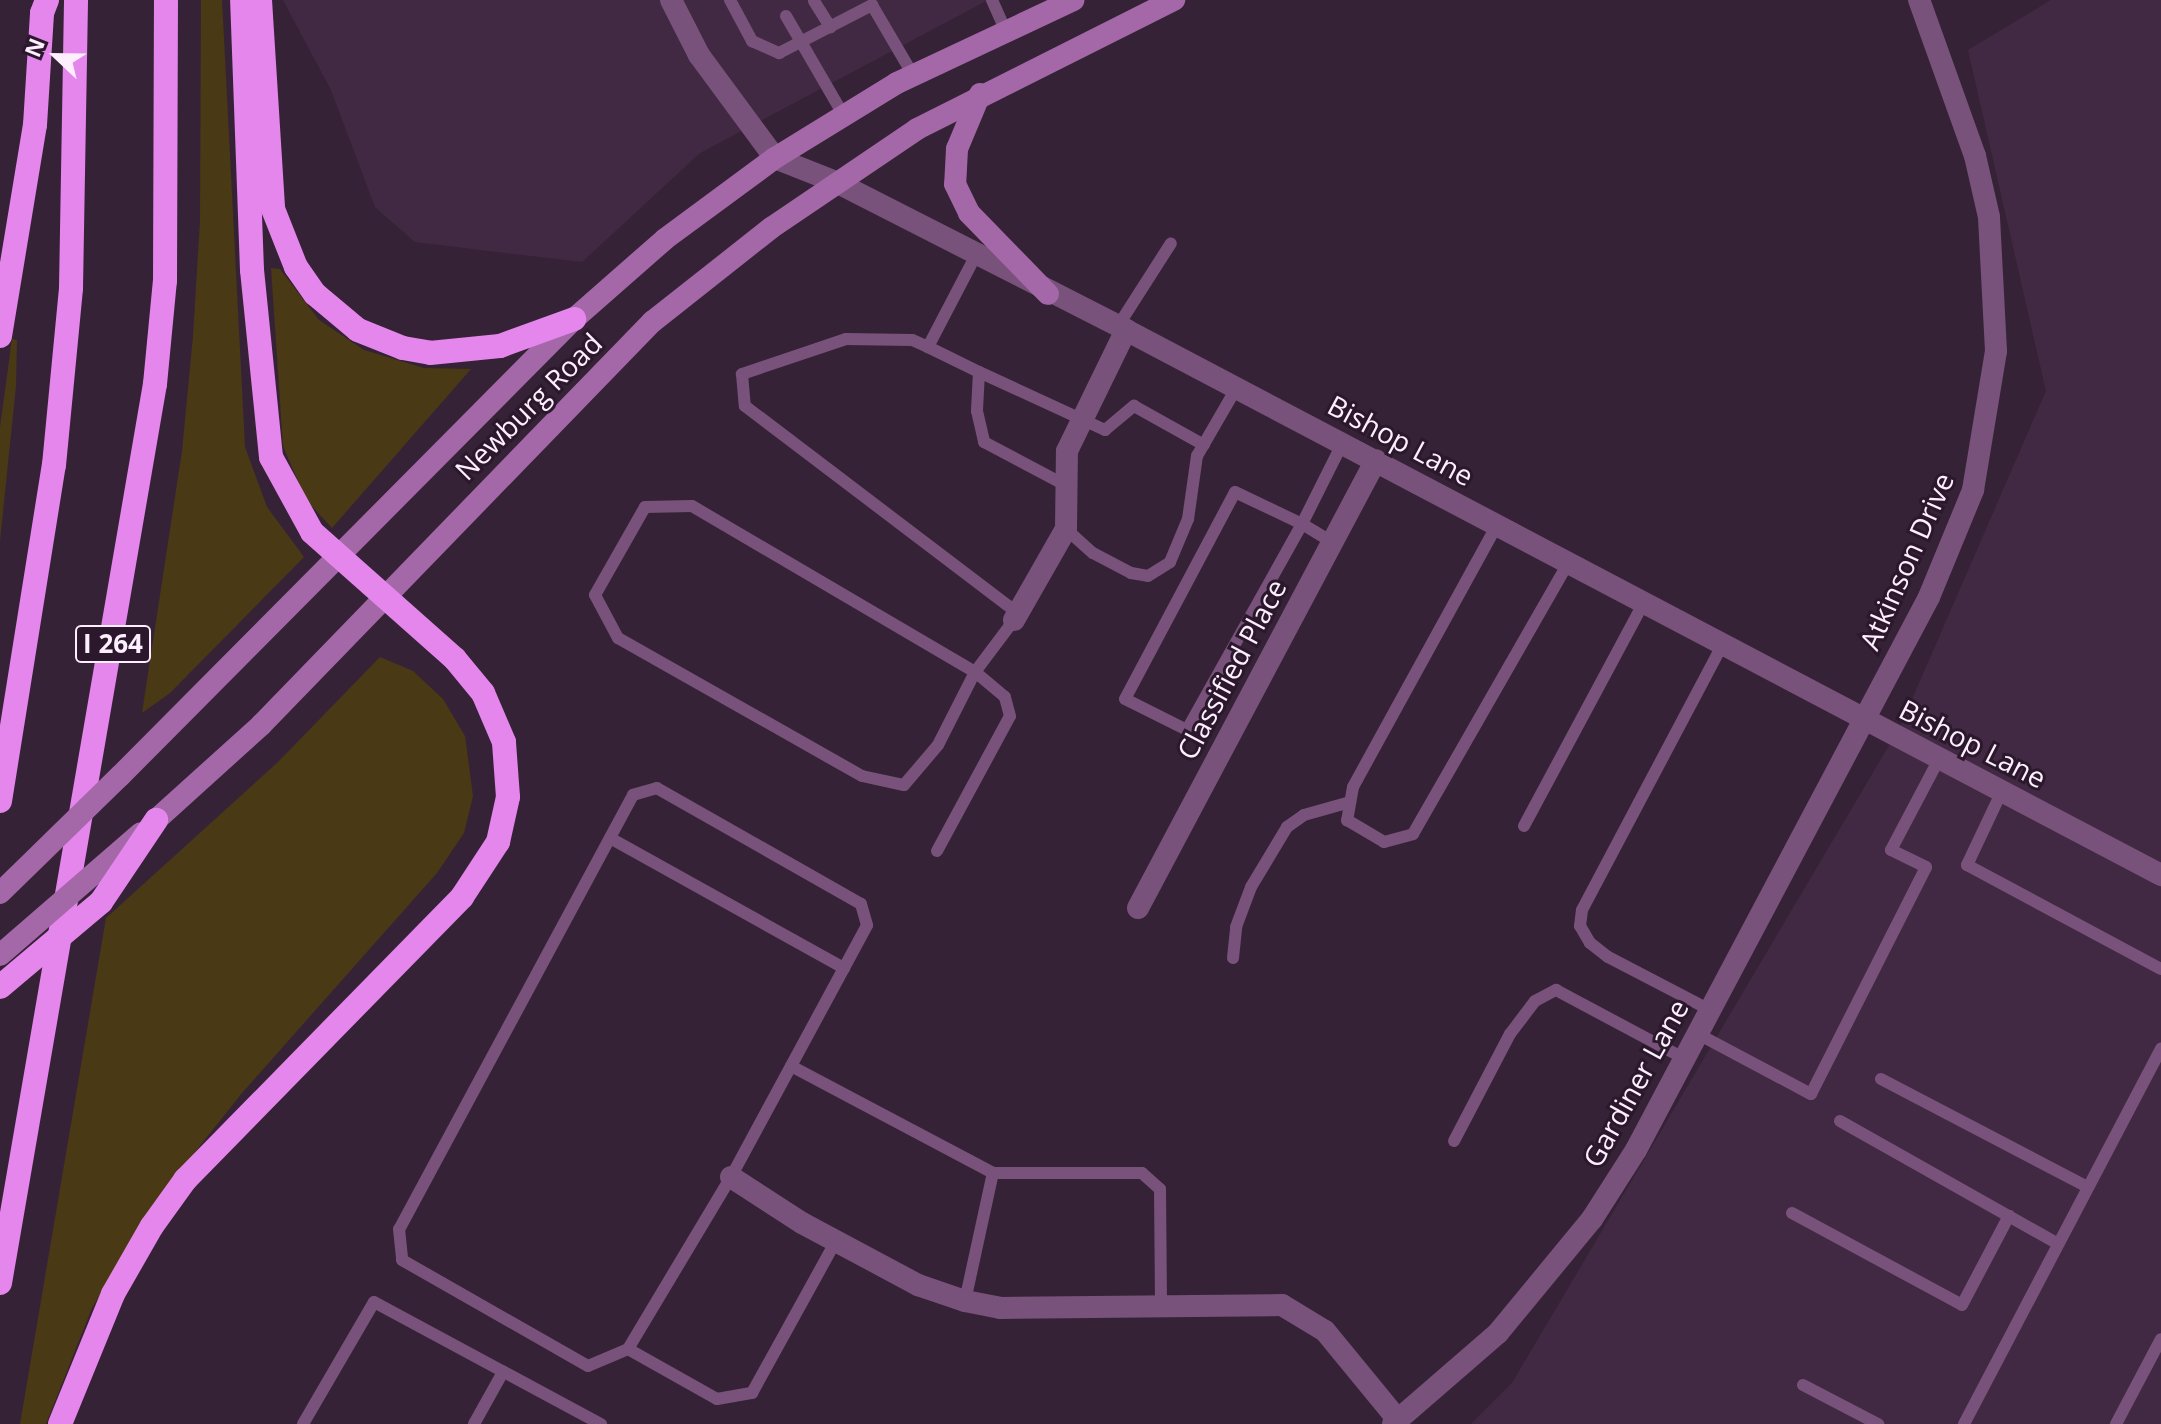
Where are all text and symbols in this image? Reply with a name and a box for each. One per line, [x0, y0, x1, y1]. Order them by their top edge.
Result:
north arrow [16, 16, 96, 96]
text: N [16, 33, 51, 61]
street label: Newburg Road [448, 326, 608, 486]
street label: Bishop Lane [1322, 388, 1480, 492]
street label: Atkinson Drive [1852, 467, 1960, 655]
street label: Classified Place [1169, 573, 1293, 765]
road number: I 264 [75, 622, 151, 666]
street label: Bishop Lane [1894, 692, 2052, 794]
street label: Gardiner Lane [1575, 993, 1695, 1173]

